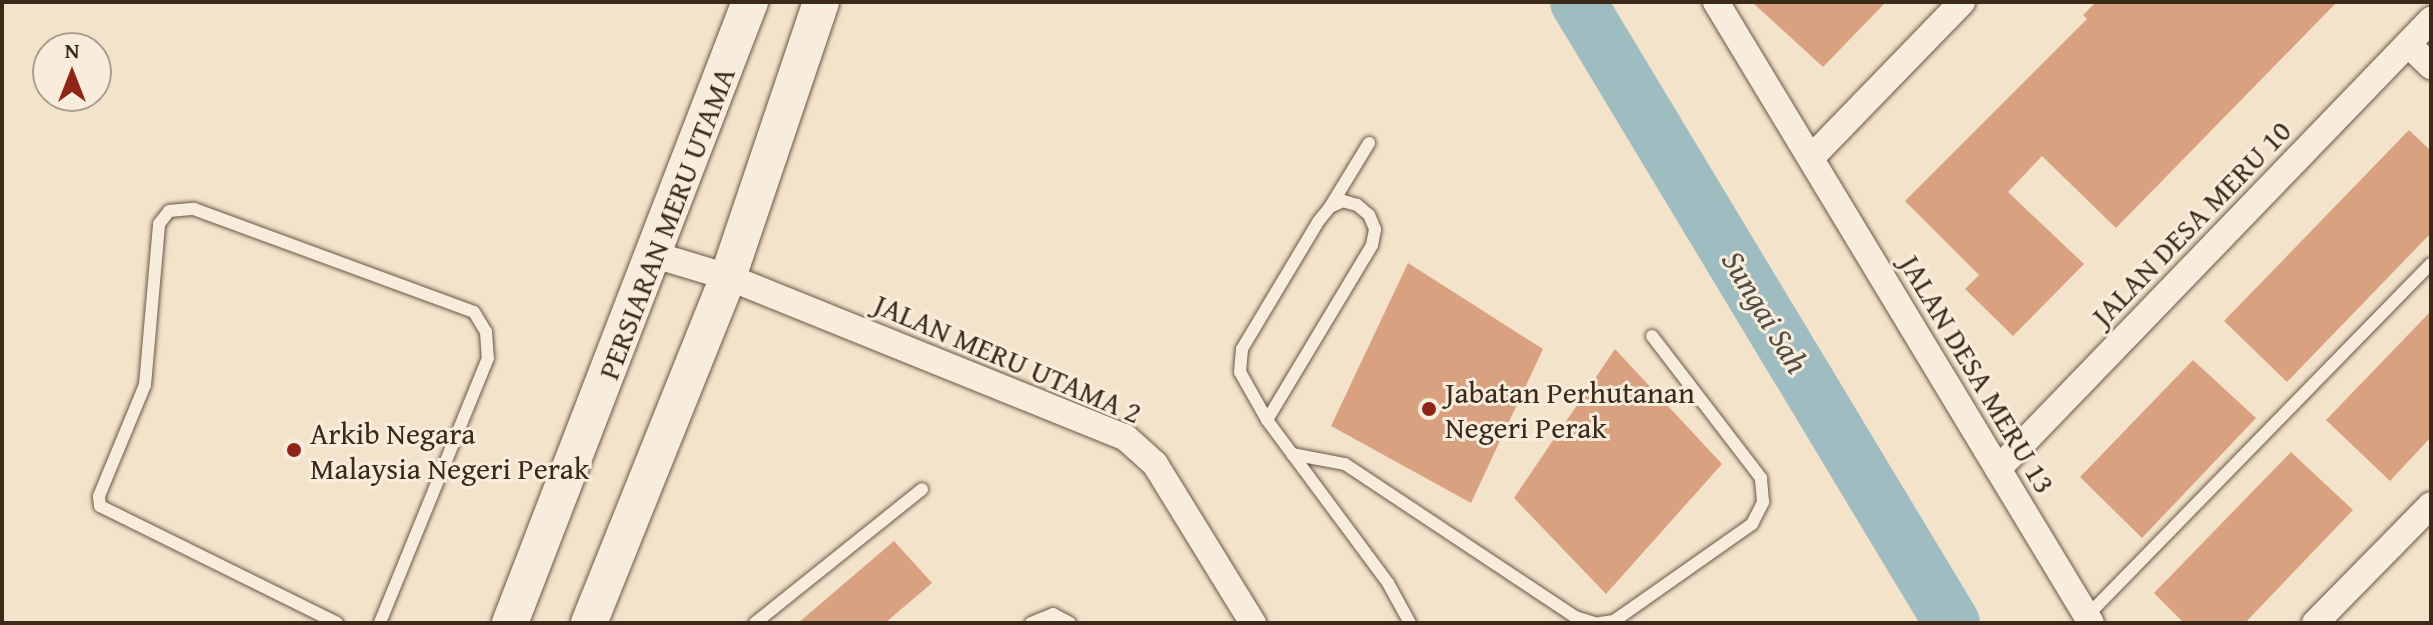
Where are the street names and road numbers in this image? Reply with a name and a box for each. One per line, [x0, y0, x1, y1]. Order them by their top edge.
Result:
street label: PERSIARAN MERU UTAMA [590, 62, 742, 384]
street label: JALAN DESA MERU 10 [2084, 113, 2298, 333]
street label: JALAN DESA MERU 13 [1893, 248, 2063, 500]
street label: JALAN MERU UTAMA 2 [869, 285, 1147, 431]

